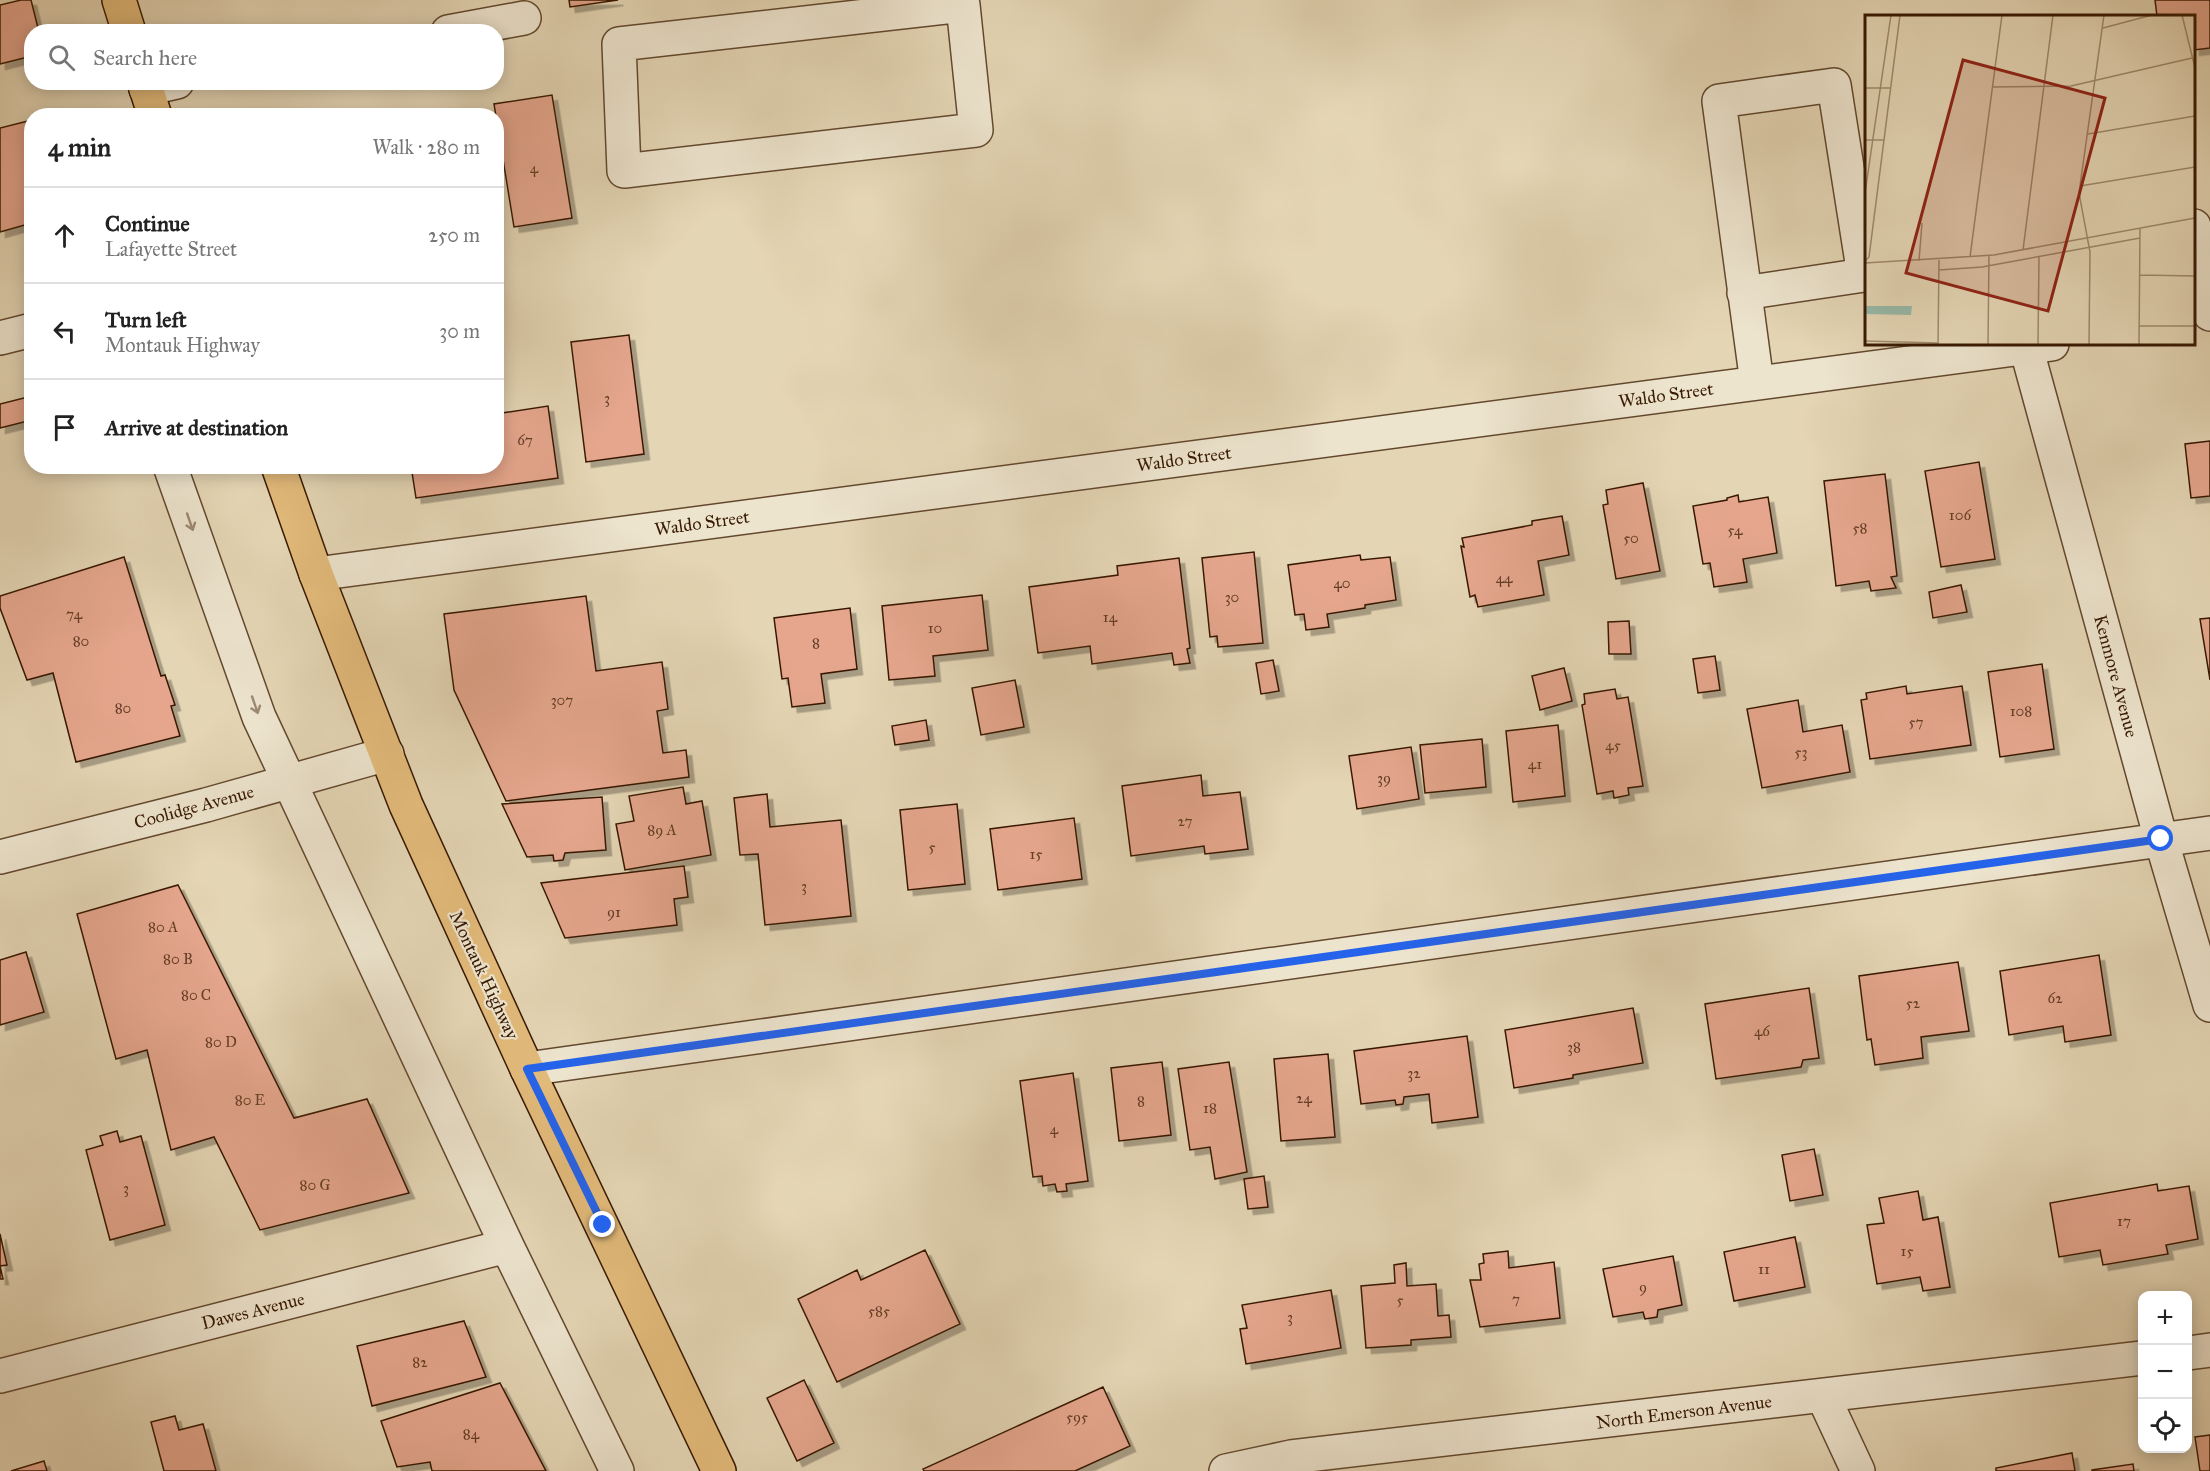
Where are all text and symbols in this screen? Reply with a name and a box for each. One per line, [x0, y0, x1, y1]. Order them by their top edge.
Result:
inset map [1865, 15, 2195, 345]
search box [24, 24, 504, 90]
icon: search [45, 41, 78, 74]
text: Search here [93, 44, 197, 71]
text: 4 min [48, 131, 111, 163]
text: Walk · 280 m [373, 135, 480, 159]
house number: 4 [530, 159, 539, 177]
text: Continue [105, 210, 190, 237]
icon: ahead [48, 219, 81, 252]
text: 250 m [428, 223, 480, 247]
text: Lafayette Street [105, 237, 237, 261]
text: Turn left [105, 306, 187, 333]
icon: left [48, 315, 81, 348]
text: 30 m [439, 319, 480, 343]
text: Montauk Highway [105, 333, 260, 357]
street label: Waldo Street [1617, 377, 1715, 413]
house number: 3 [604, 389, 610, 407]
icon: arrive [48, 411, 81, 444]
text: Arrive at destination [105, 414, 288, 441]
house number: 67 [517, 431, 533, 449]
street label: Waldo Street [1135, 441, 1233, 477]
street label: Waldo Street [653, 505, 751, 541]
house number: 106 [1949, 506, 1972, 524]
one-way arrow [185, 512, 196, 531]
house number: 58 [1853, 519, 1867, 537]
house number: 54 [1728, 521, 1743, 539]
house number: 50 [1623, 529, 1639, 547]
house number: 44 [1496, 569, 1513, 587]
house number: 40 [1333, 574, 1351, 592]
house number: 30 [1225, 588, 1239, 606]
house number: 74 [66, 605, 83, 623]
house number: 14 [1103, 608, 1118, 626]
street label: Kenmore Avenue [2089, 612, 2143, 740]
house number: 10 [928, 619, 942, 637]
house number: 80 [73, 632, 89, 650]
house number: 8 [812, 634, 820, 652]
house number: 307 [551, 691, 573, 709]
one-way arrow [251, 696, 262, 714]
house number: 80 [115, 699, 131, 717]
house number: 108 [2010, 702, 2032, 720]
house number: 57 [1909, 713, 1923, 731]
house number: 45 [1605, 736, 1621, 754]
house number: 53 [1795, 743, 1807, 761]
house number: 41 [1528, 755, 1542, 773]
house number: 39 [1377, 769, 1391, 787]
street label: Coolidge Avenue [132, 780, 257, 835]
house number: 27 [1178, 812, 1193, 830]
house number: 89 A [647, 821, 677, 839]
route start [2147, 825, 2173, 851]
house number: 5 [929, 838, 936, 856]
house number: 15 [1030, 845, 1042, 863]
house number: 3 [801, 877, 807, 895]
house number: 91 [607, 903, 621, 921]
street label: Montauk Highway [444, 907, 524, 1044]
house number: 80 A [148, 918, 178, 936]
house number: 80 B [163, 950, 193, 968]
house number: 80 C [181, 986, 211, 1004]
house number: 62 [2047, 989, 2063, 1007]
house number: 52 [1906, 994, 1921, 1012]
house number: 46 [1754, 1022, 1771, 1040]
house number: 80 D [205, 1033, 237, 1051]
house number: 38 [1567, 1038, 1581, 1056]
house number: 32 [1407, 1064, 1421, 1082]
house number: 24 [1296, 1089, 1313, 1107]
house number: 80 E [235, 1091, 266, 1109]
house number: 8 [1137, 1092, 1145, 1110]
house number: 18 [1203, 1099, 1217, 1117]
house number: 4 [1050, 1120, 1059, 1138]
house number: 80 G [300, 1176, 330, 1194]
house number: 3 [123, 1179, 129, 1197]
route end [589, 1211, 615, 1237]
house number: 17 [2117, 1212, 2131, 1230]
house number: 15 [1901, 1242, 1913, 1260]
house number: 11 [1758, 1260, 1770, 1278]
house number: 9 [1639, 1278, 1647, 1296]
street label: Dawes Avenue [199, 1288, 307, 1334]
house number: 7 [1512, 1290, 1520, 1308]
house number: 5 [1397, 1291, 1404, 1309]
map controls [2138, 1291, 2192, 1453]
button: + [2138, 1291, 2192, 1345]
house number: 585 [868, 1302, 890, 1320]
house number: 3 [1287, 1308, 1293, 1326]
button: − [2138, 1345, 2192, 1399]
house number: 82 [412, 1353, 428, 1371]
street label: North Emerson Avenue [1595, 1390, 1773, 1434]
button: locate [2138, 1399, 2192, 1453]
house number: 595 [1066, 1408, 1088, 1426]
house number: 84 [463, 1425, 480, 1443]

